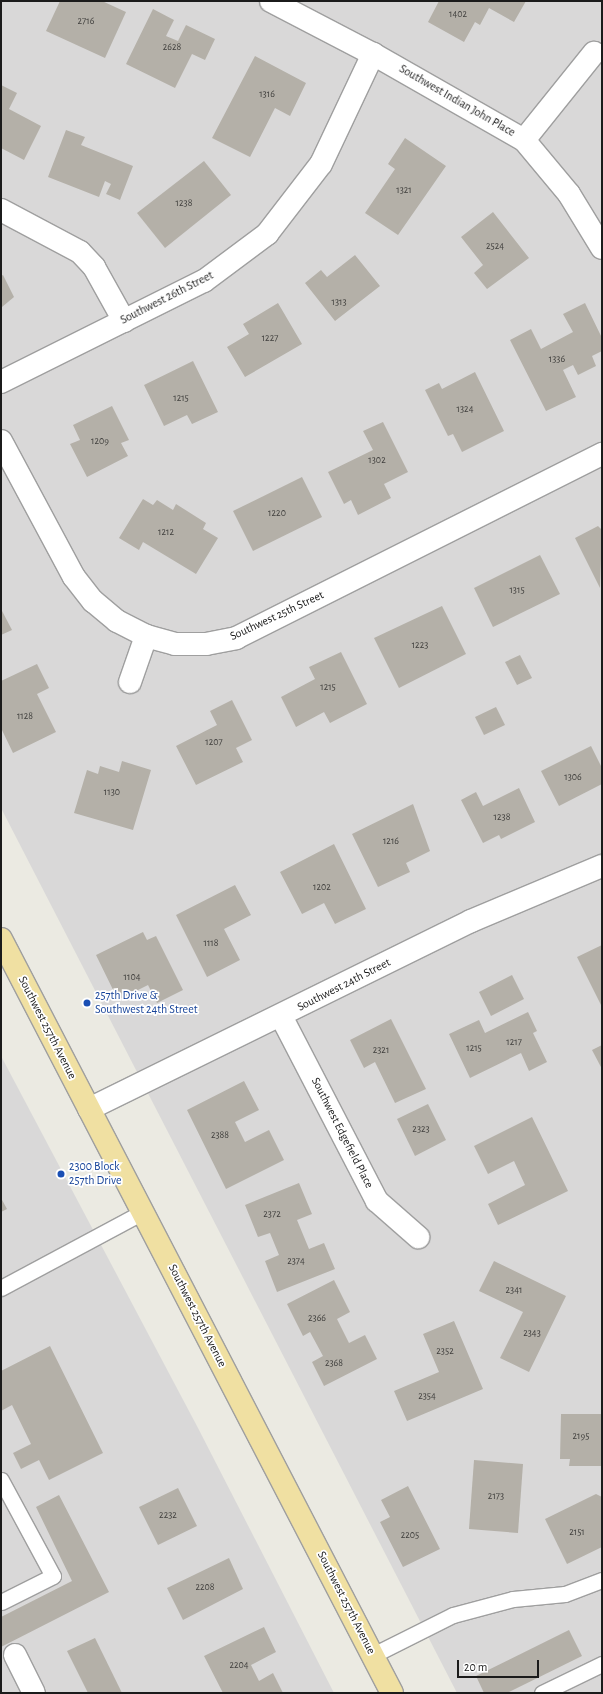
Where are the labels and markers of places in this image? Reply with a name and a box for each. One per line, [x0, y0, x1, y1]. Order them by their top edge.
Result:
place label: 257th Drive & Southwest 24th Street [95, 989, 198, 1017]
marker: 257th Drive & Southwest 24th Street [82, 998, 92, 1008]
place label: 2300 Block 257th Drive [69, 1160, 121, 1188]
marker: 2300 Block 257th Drive [56, 1169, 66, 1179]

